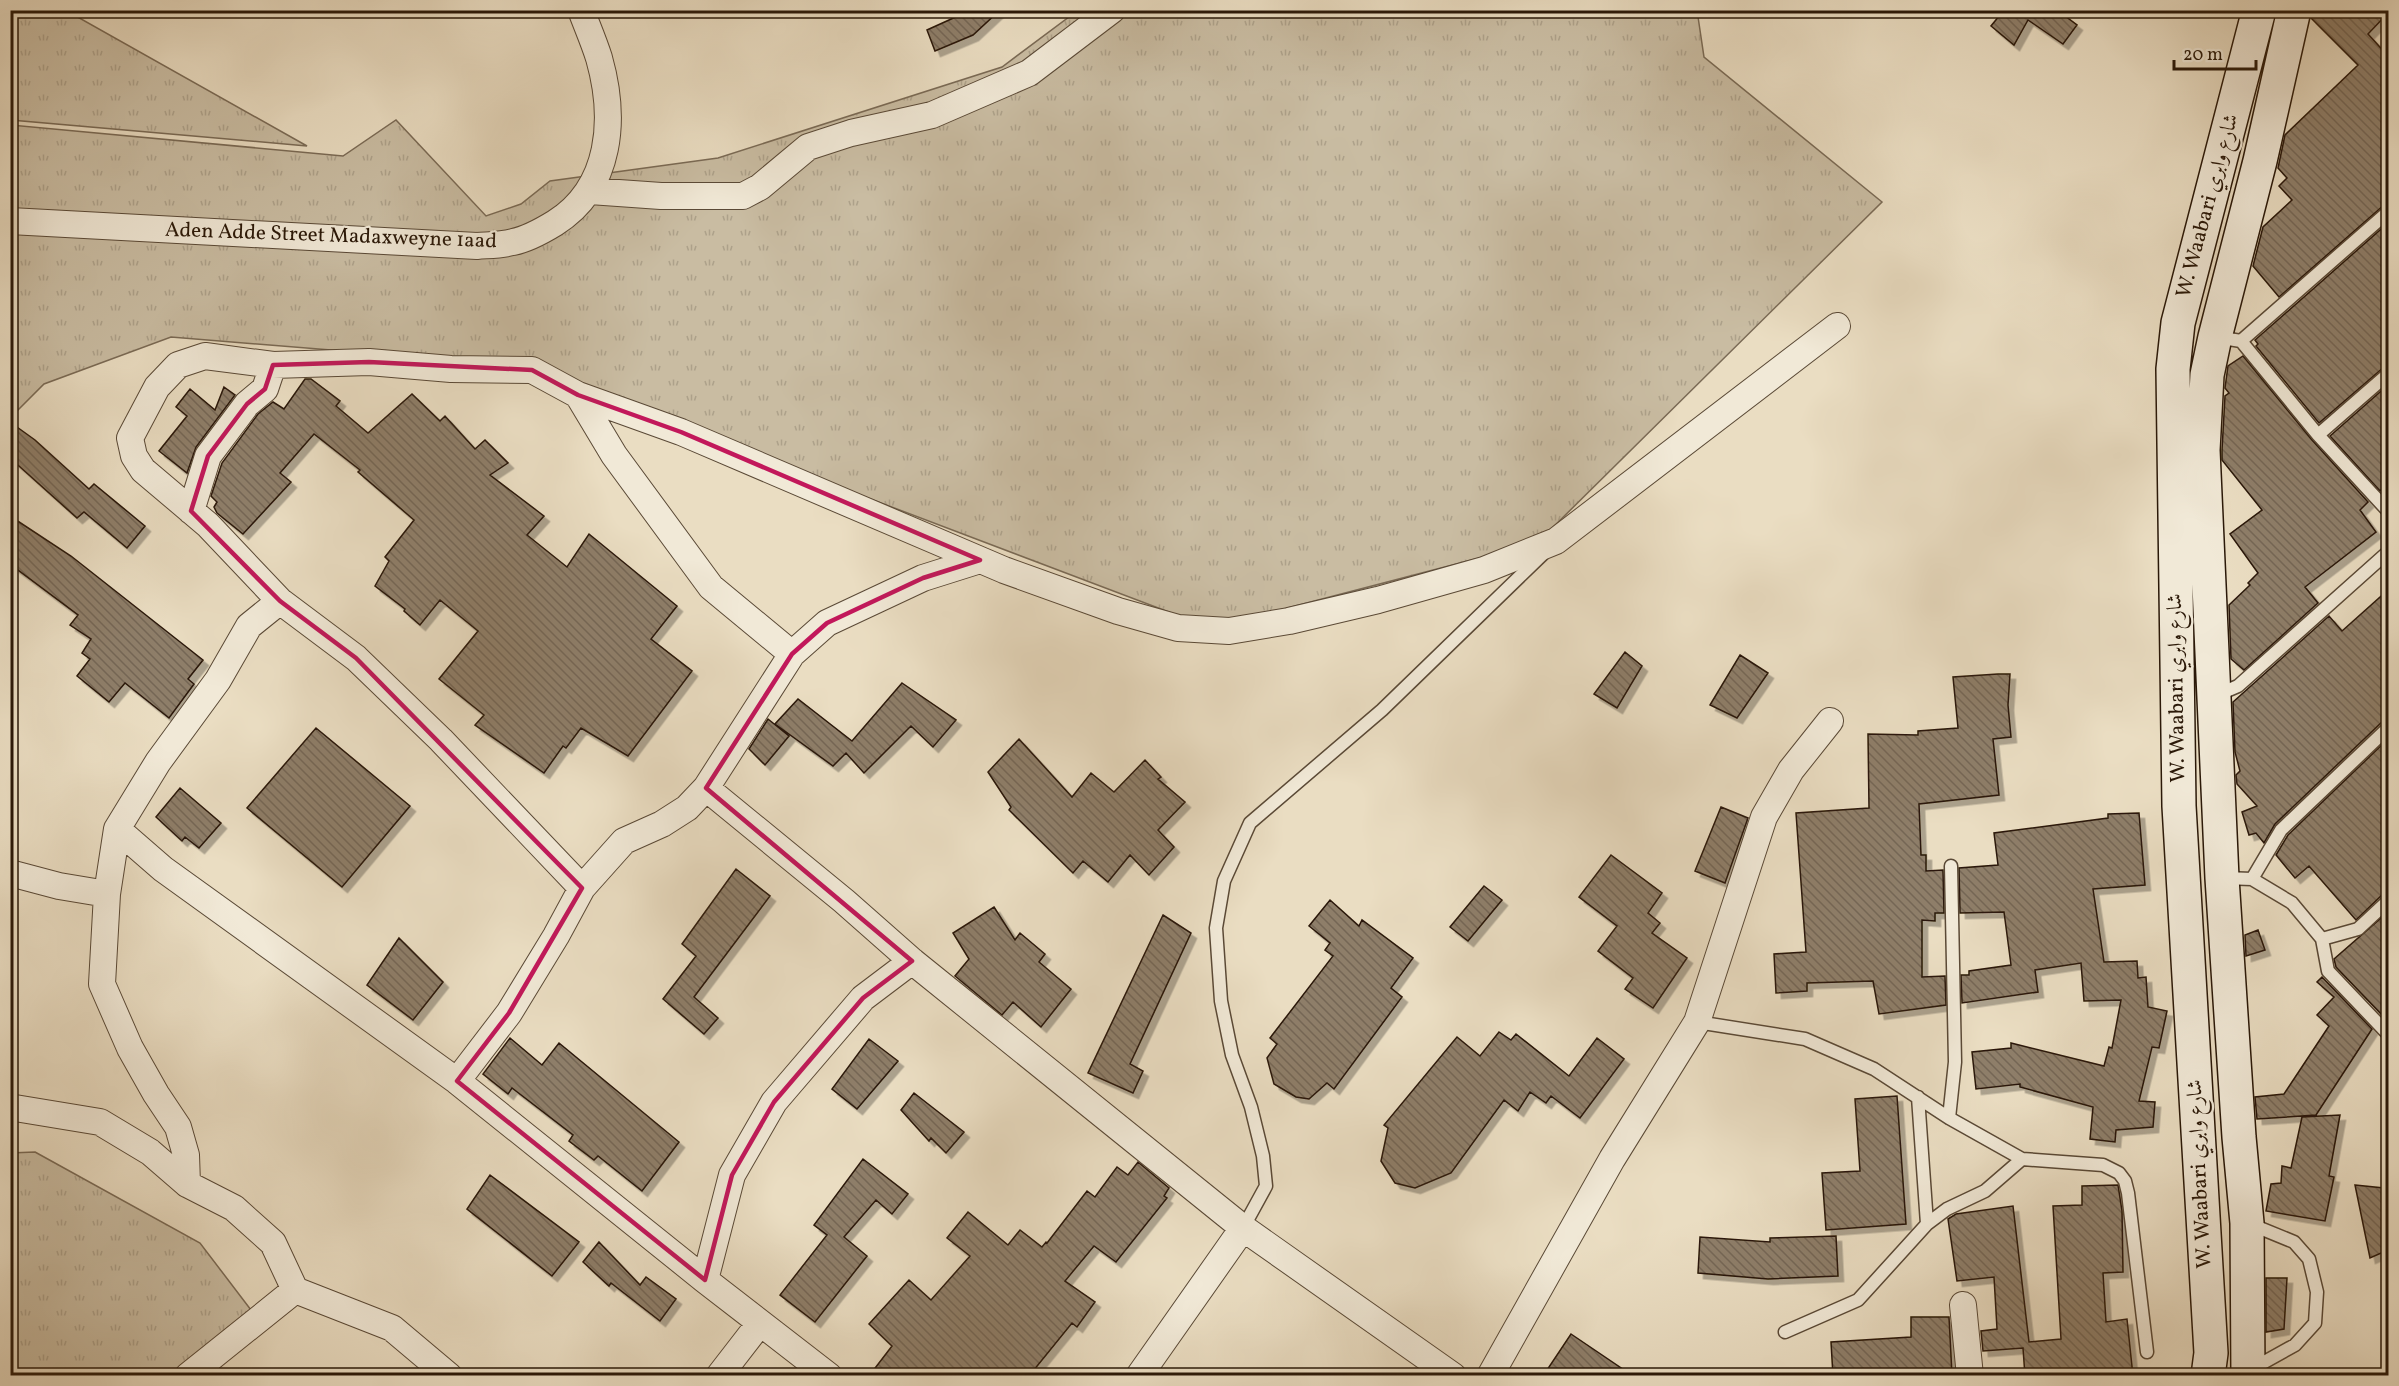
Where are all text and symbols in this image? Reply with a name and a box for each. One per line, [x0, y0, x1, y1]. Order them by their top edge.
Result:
scale bar [2174, 33, 2256, 71]
text: 20 m [2183, 43, 2223, 68]
street label: W. Waabari شارع وابري [2169, 111, 2248, 302]
street label: Aden Adde Street Madaxweyne 1aad [165, 216, 497, 256]
street label: W. Waabari شارع وابري [2161, 593, 2195, 783]
street label: W. Waabari شارع وابري [2181, 1079, 2221, 1269]

